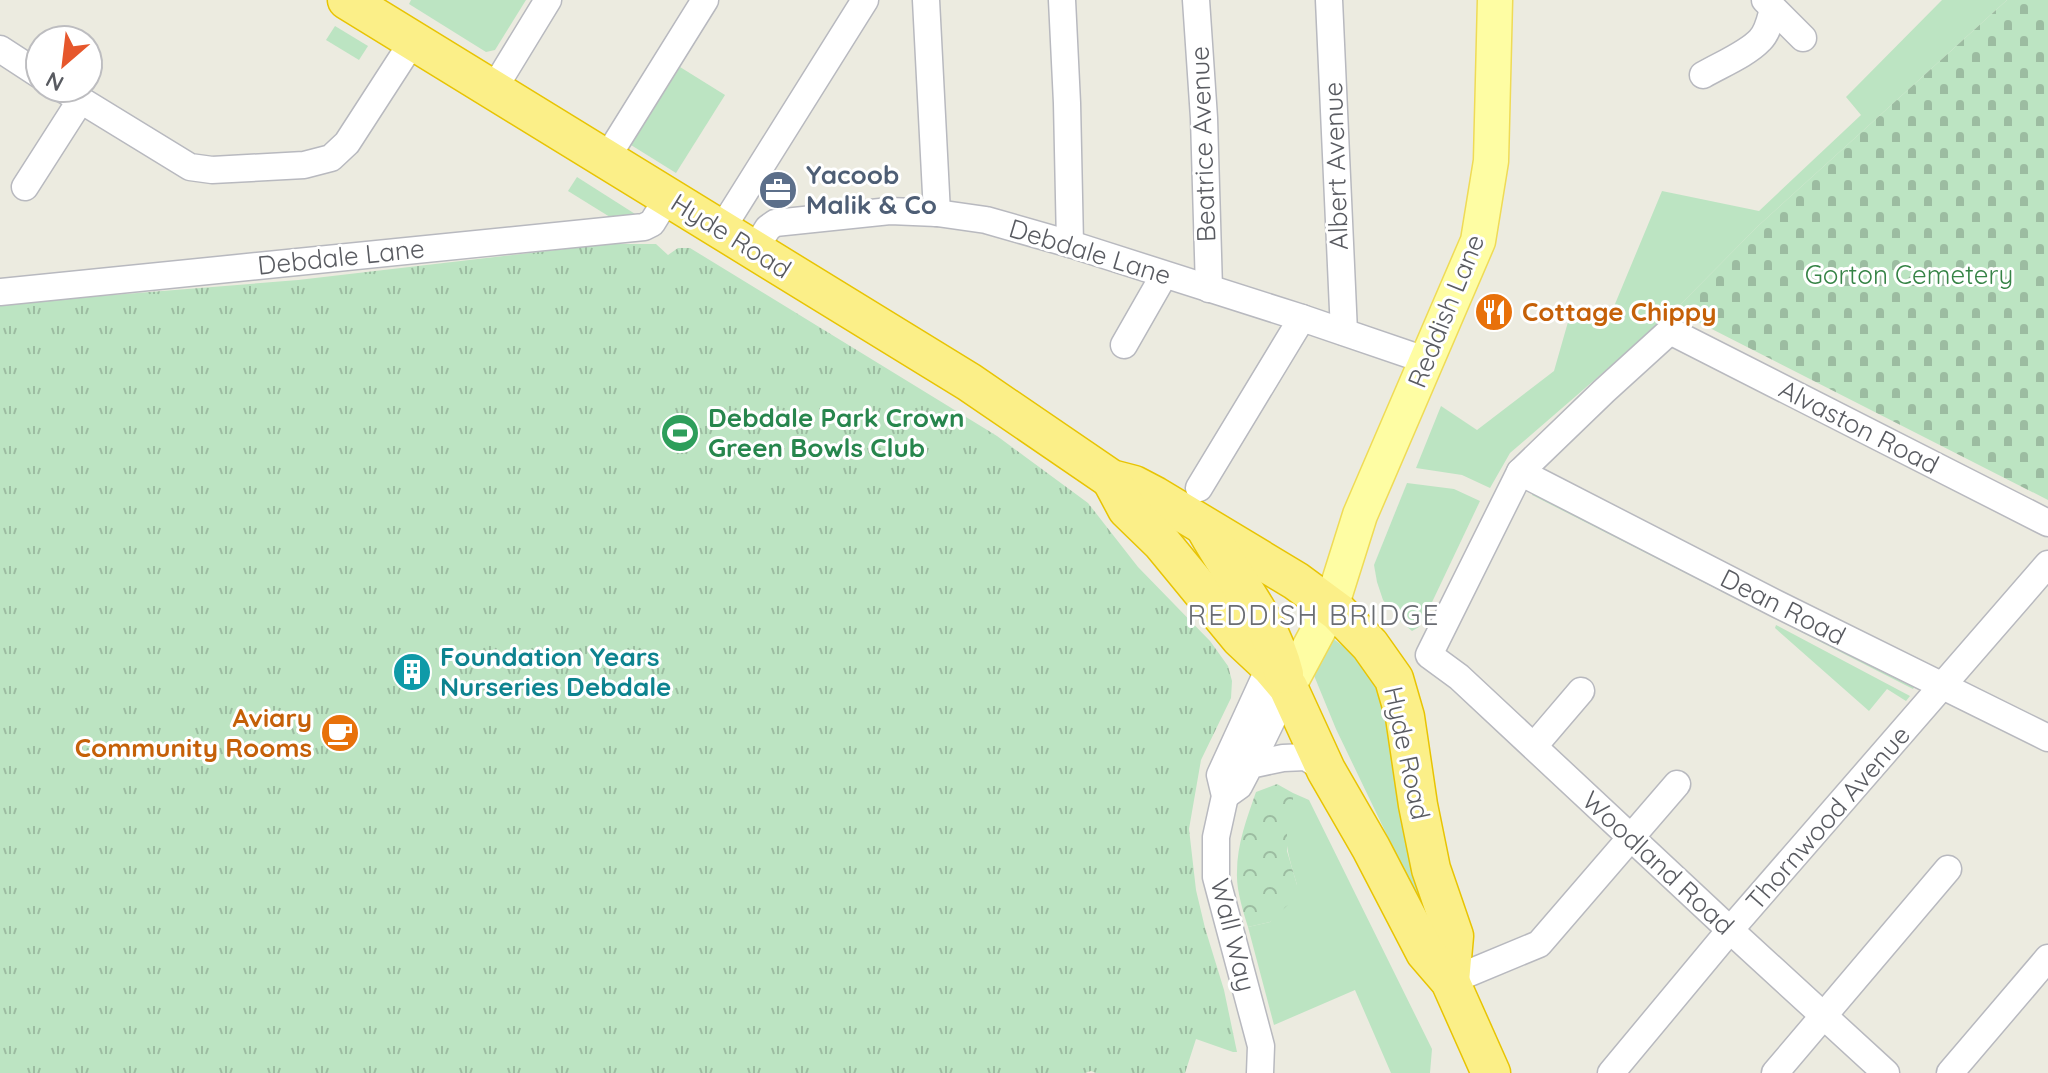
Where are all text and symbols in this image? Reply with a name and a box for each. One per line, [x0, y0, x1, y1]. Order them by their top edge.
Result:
north arrow [24, 24, 104, 104]
street label: Beatrice Avenue [1183, 45, 1222, 243]
text: N [41, 66, 68, 98]
street label: Albert Avenue [1316, 81, 1355, 251]
place label: Yacoob Malik & Co [806, 158, 937, 221]
office icon: Yacoob Malik & Co [757, 169, 799, 211]
street label: Hyde Road [665, 186, 797, 285]
street label: Debdale Lane [1005, 211, 1175, 292]
street label: Reddish Lane [1400, 229, 1491, 392]
street label: Debdale Lane [256, 231, 426, 282]
park label: Gorton Cemetery [1805, 258, 2013, 291]
restaurant icon: Cottage Chippy [1473, 291, 1515, 333]
place label: Cottage Chippy [1522, 295, 1716, 328]
street label: Alvaston Road [1774, 372, 1945, 481]
place label: Debdale Park Crown Green Bowls Club [708, 401, 964, 464]
sports icon: Debdale Park Crown Green Bowls Club [659, 412, 701, 454]
street label: Dean Road [1715, 561, 1851, 652]
district label: REDDISH BRIDGE [1188, 597, 1440, 632]
place label: Foundation Years Nurseries Debdale [440, 640, 671, 703]
building icon: Foundation Years Nurseries Debdale [391, 651, 433, 693]
street label: Hyde Road [1377, 683, 1438, 823]
place label: Aviary Community Rooms [75, 701, 312, 764]
cafe icon: Aviary Community Rooms [319, 712, 361, 754]
street label: Thornwood Avenue [1738, 719, 1917, 917]
street label: Woodland Road [1575, 784, 1741, 942]
street label: Wall Way [1204, 875, 1263, 995]

